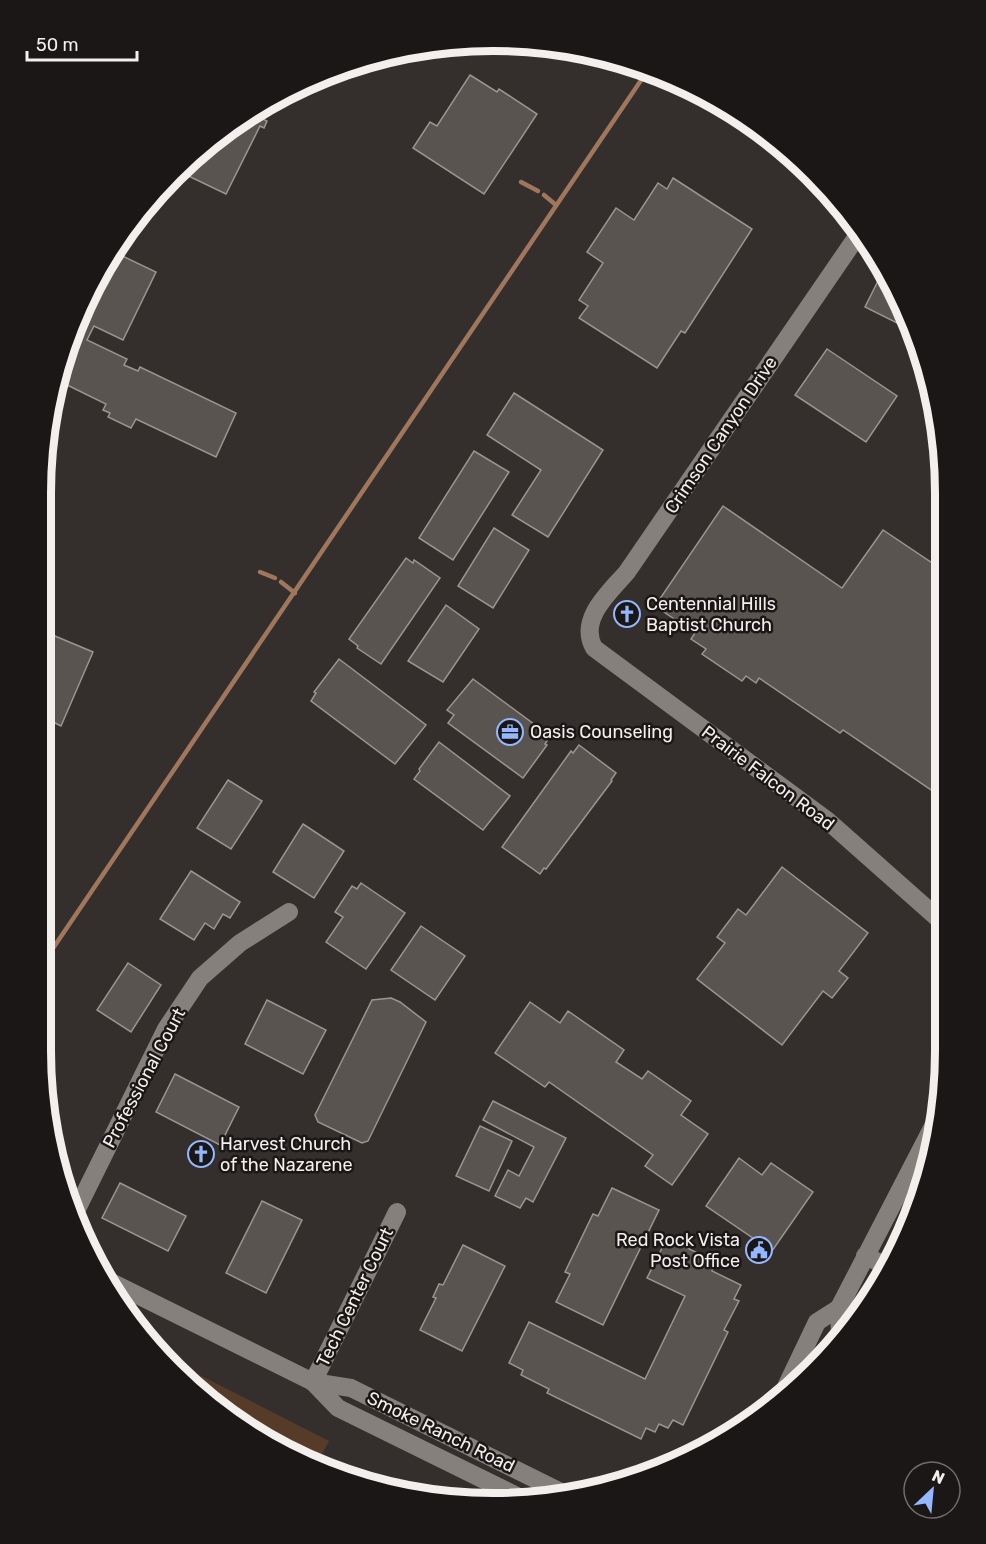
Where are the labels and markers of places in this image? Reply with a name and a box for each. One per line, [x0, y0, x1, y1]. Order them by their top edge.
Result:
place label: Centennial Hills Baptist Church [646, 593, 776, 636]
church icon: Centennial Hills Baptist Church [612, 599, 642, 629]
office icon: Oasis Counseling [495, 717, 525, 747]
place label: Oasis Counseling [530, 721, 673, 743]
place label: Harvest Church of the Nazarene [220, 1133, 353, 1176]
church icon: Harvest Church of the Nazarene [186, 1139, 216, 1169]
place label: Red Rock Vista Post Office [616, 1229, 740, 1272]
public building icon: Red Rock Vista Post Office [744, 1235, 774, 1265]

